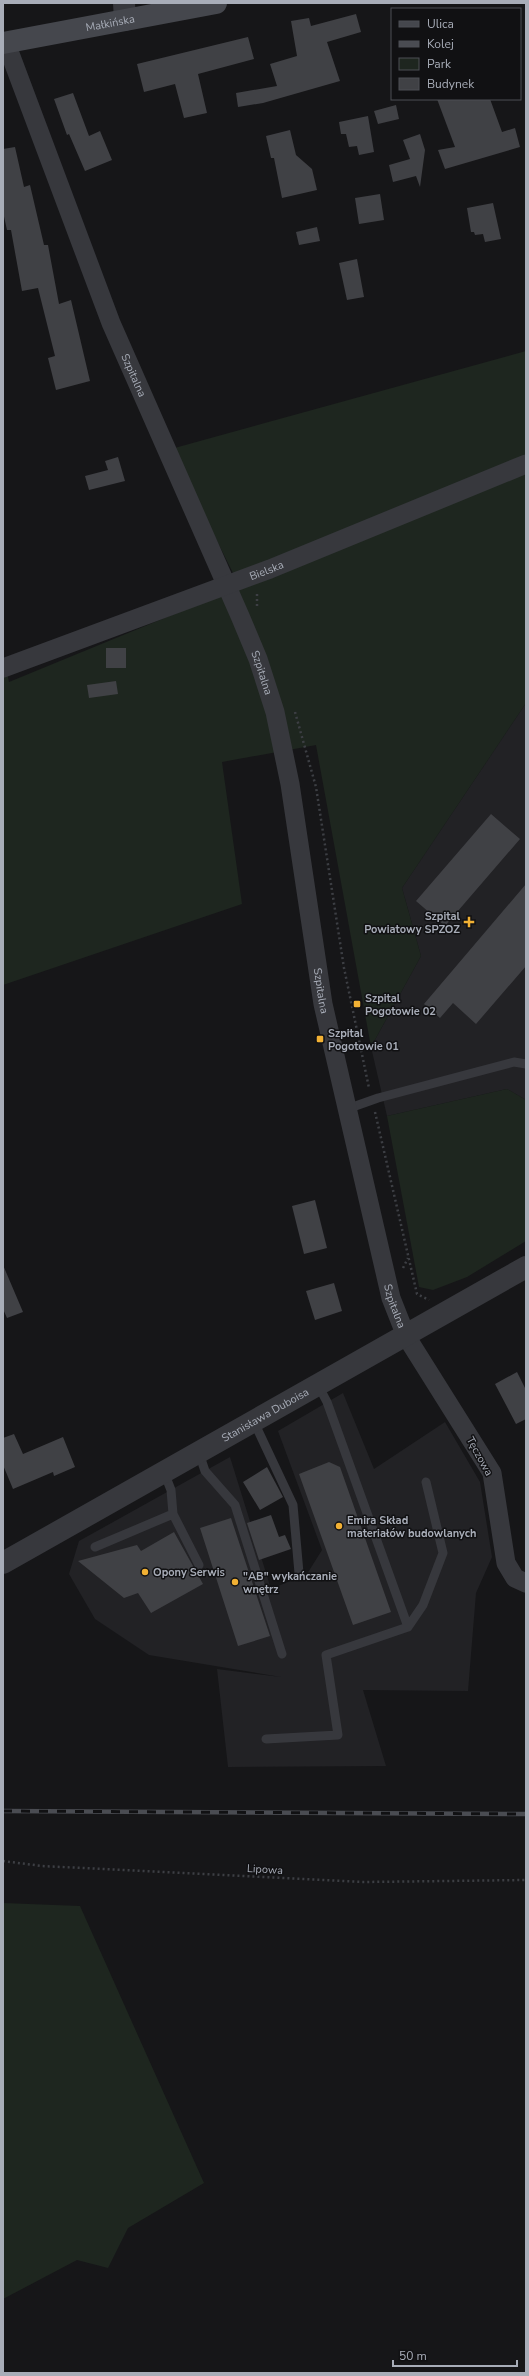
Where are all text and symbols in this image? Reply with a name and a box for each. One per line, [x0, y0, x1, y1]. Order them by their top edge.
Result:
legend [391, 8, 521, 100]
street label: Małkińska [85, 11, 136, 35]
text: Ulica [427, 16, 454, 32]
text: Kolej [427, 36, 454, 52]
text: Park [427, 56, 452, 72]
text: Budynek [427, 76, 475, 92]
street label: Szpitalna [117, 351, 150, 400]
street label: Bielska [247, 557, 286, 584]
street label: Szpitalna [247, 648, 276, 697]
place label: Szpital Powiatowy SPZOZ [364, 909, 460, 937]
marker: Szpital Powiatowy SPZOZ [463, 916, 475, 928]
street label: Szpitalna [310, 967, 332, 1015]
place label: Szpital Pogotowie 02 [365, 991, 436, 1019]
marker: Szpital Pogotowie 02 [352, 999, 362, 1009]
place label: Szpital Pogotowie 01 [328, 1026, 399, 1054]
marker: Szpital Pogotowie 01 [315, 1034, 325, 1044]
street label: Szpitalna [380, 1283, 409, 1331]
street label: Stanisława Duboisa [219, 1384, 312, 1446]
street label: Tęczowa [463, 1434, 497, 1479]
place label: Emira Skład materiałów budowlanych [347, 1513, 476, 1541]
marker: Emira Skład materiałów budowlanych [334, 1521, 344, 1531]
place label: Opony Serwis [153, 1565, 225, 1580]
marker: Opony Serwis [140, 1567, 150, 1577]
place label: "AB" wykańczanie wnętrz [243, 1569, 337, 1597]
marker: "AB" wykańczanie wnętrz [230, 1577, 240, 1587]
street label: Lipowa [247, 1861, 283, 1878]
scale bar [393, 2342, 517, 2368]
text: 50 m [399, 2348, 427, 2364]

